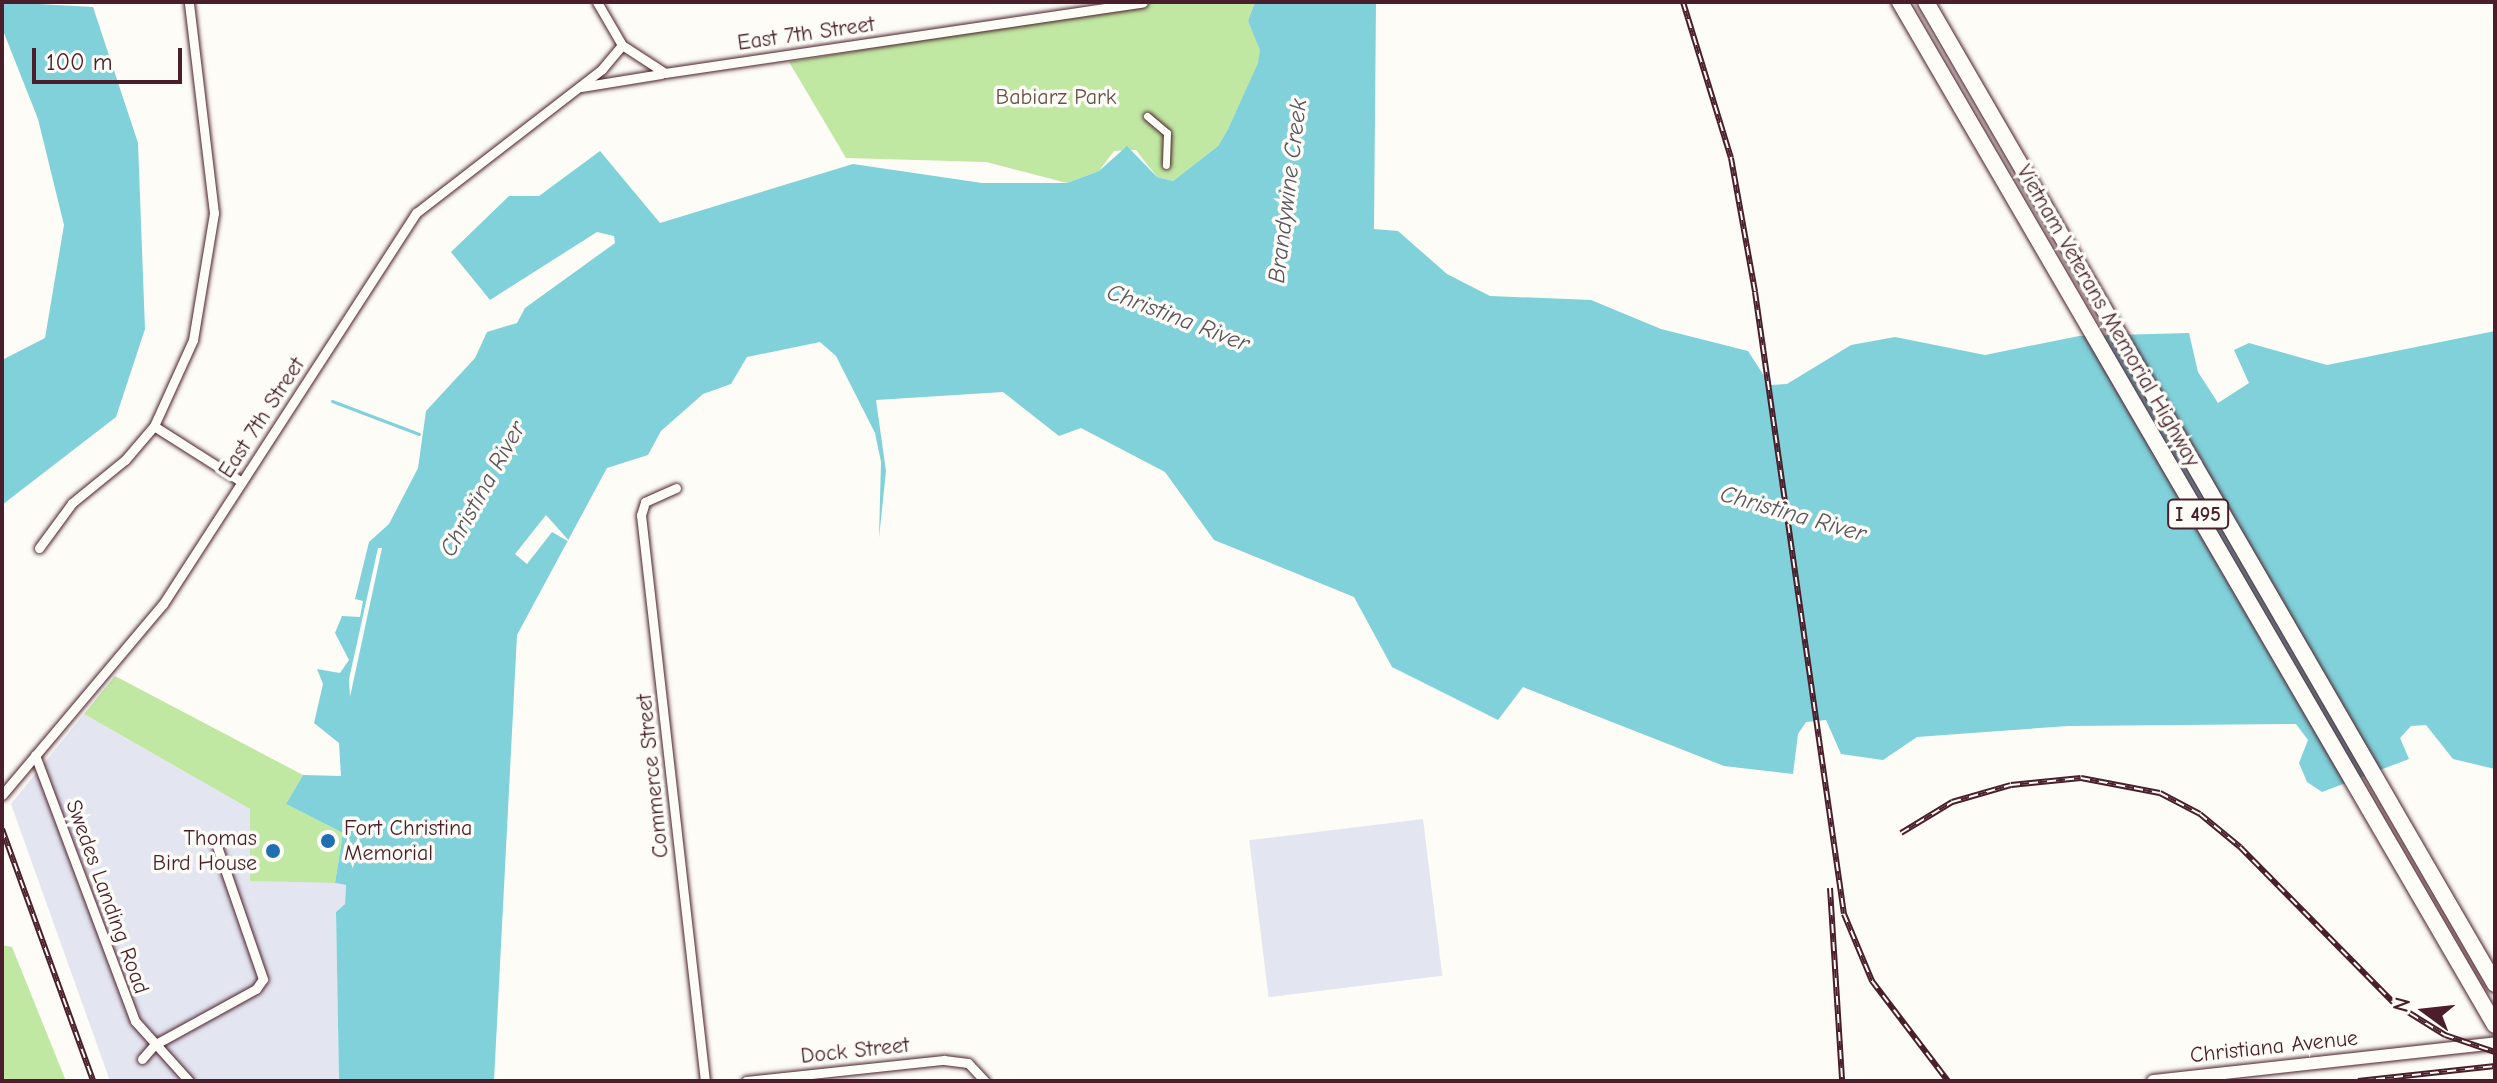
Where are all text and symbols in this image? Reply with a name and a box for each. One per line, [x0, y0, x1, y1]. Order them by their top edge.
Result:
street label: East 7th Street [736, 11, 876, 57]
scale bar [36, 32, 186, 82]
text: 100 m [46, 48, 113, 76]
park label: Babiarz Park [996, 85, 1116, 111]
water label: Brandywine Creek [1262, 97, 1314, 285]
street label: Vietnam Veterans Memorial Highway [2010, 160, 2206, 472]
water label: Christina River [1103, 278, 1253, 358]
street label: East 7th Street [213, 353, 311, 483]
water label: Christina River [434, 416, 532, 562]
water label: Christina River [1717, 479, 1869, 549]
road number: I 495 [2166, 498, 2230, 530]
street label: Commerce Street [631, 693, 675, 859]
street label: Swedes Landing Road [60, 796, 154, 998]
place label: Fort Christina Memorial [344, 815, 472, 866]
place label: Thomas Bird House [152, 825, 257, 876]
marker: Fort Christina Memorial [319, 832, 337, 850]
marker: Thomas Bird House [264, 842, 282, 860]
north arrow [2385, 971, 2465, 1051]
text: N [2387, 994, 2416, 1015]
street label: Christiana Avenue [2189, 1025, 2359, 1069]
street label: Dock Street [799, 1032, 911, 1070]

